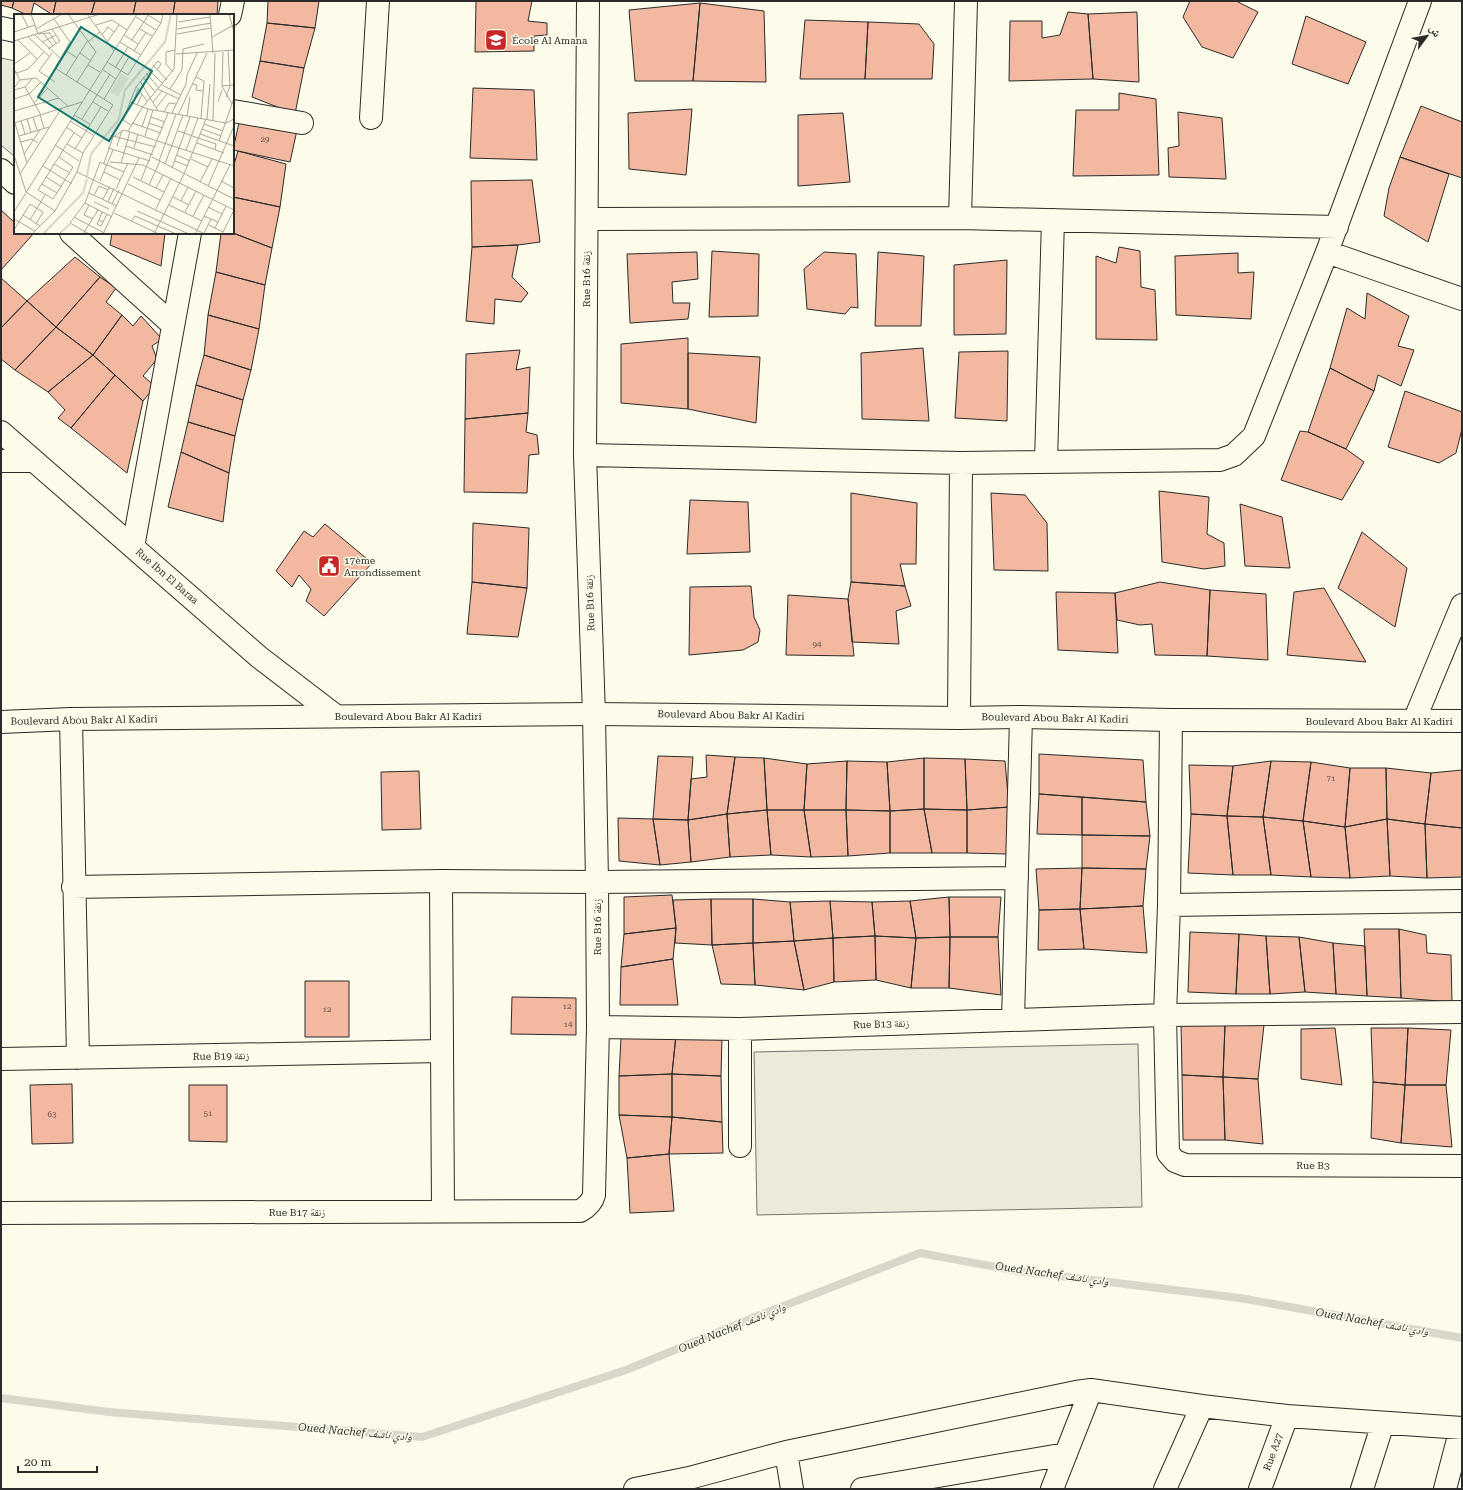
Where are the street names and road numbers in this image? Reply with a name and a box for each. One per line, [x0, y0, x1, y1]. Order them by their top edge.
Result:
street label: Rue B16 زنقة [581, 251, 592, 307]
street label: Rue Ibn El Baraa [134, 546, 201, 606]
street label: Rue B16 زنقة [584, 574, 596, 631]
street label: Boulevard Abou Bakr Al Kadiri [657, 708, 805, 722]
street label: Boulevard Abou Bakr Al Kadiri [334, 711, 482, 722]
street label: Boulevard Abou Bakr Al Kadiri [981, 711, 1129, 725]
street label: Boulevard Abou Bakr Al Kadiri [10, 713, 158, 727]
street label: Boulevard Abou Bakr Al Kadiri [1305, 716, 1453, 727]
street label: Rue B16 زنقة [592, 899, 603, 955]
street label: Rue B13 زنقة [853, 1018, 910, 1030]
street label: Rue B19 زنقة [193, 1050, 249, 1062]
street label: Rue B3 [1296, 1160, 1330, 1171]
street label: Rue B17 زنقة [269, 1207, 325, 1218]
street label: Rue A27 [1261, 1431, 1285, 1472]

